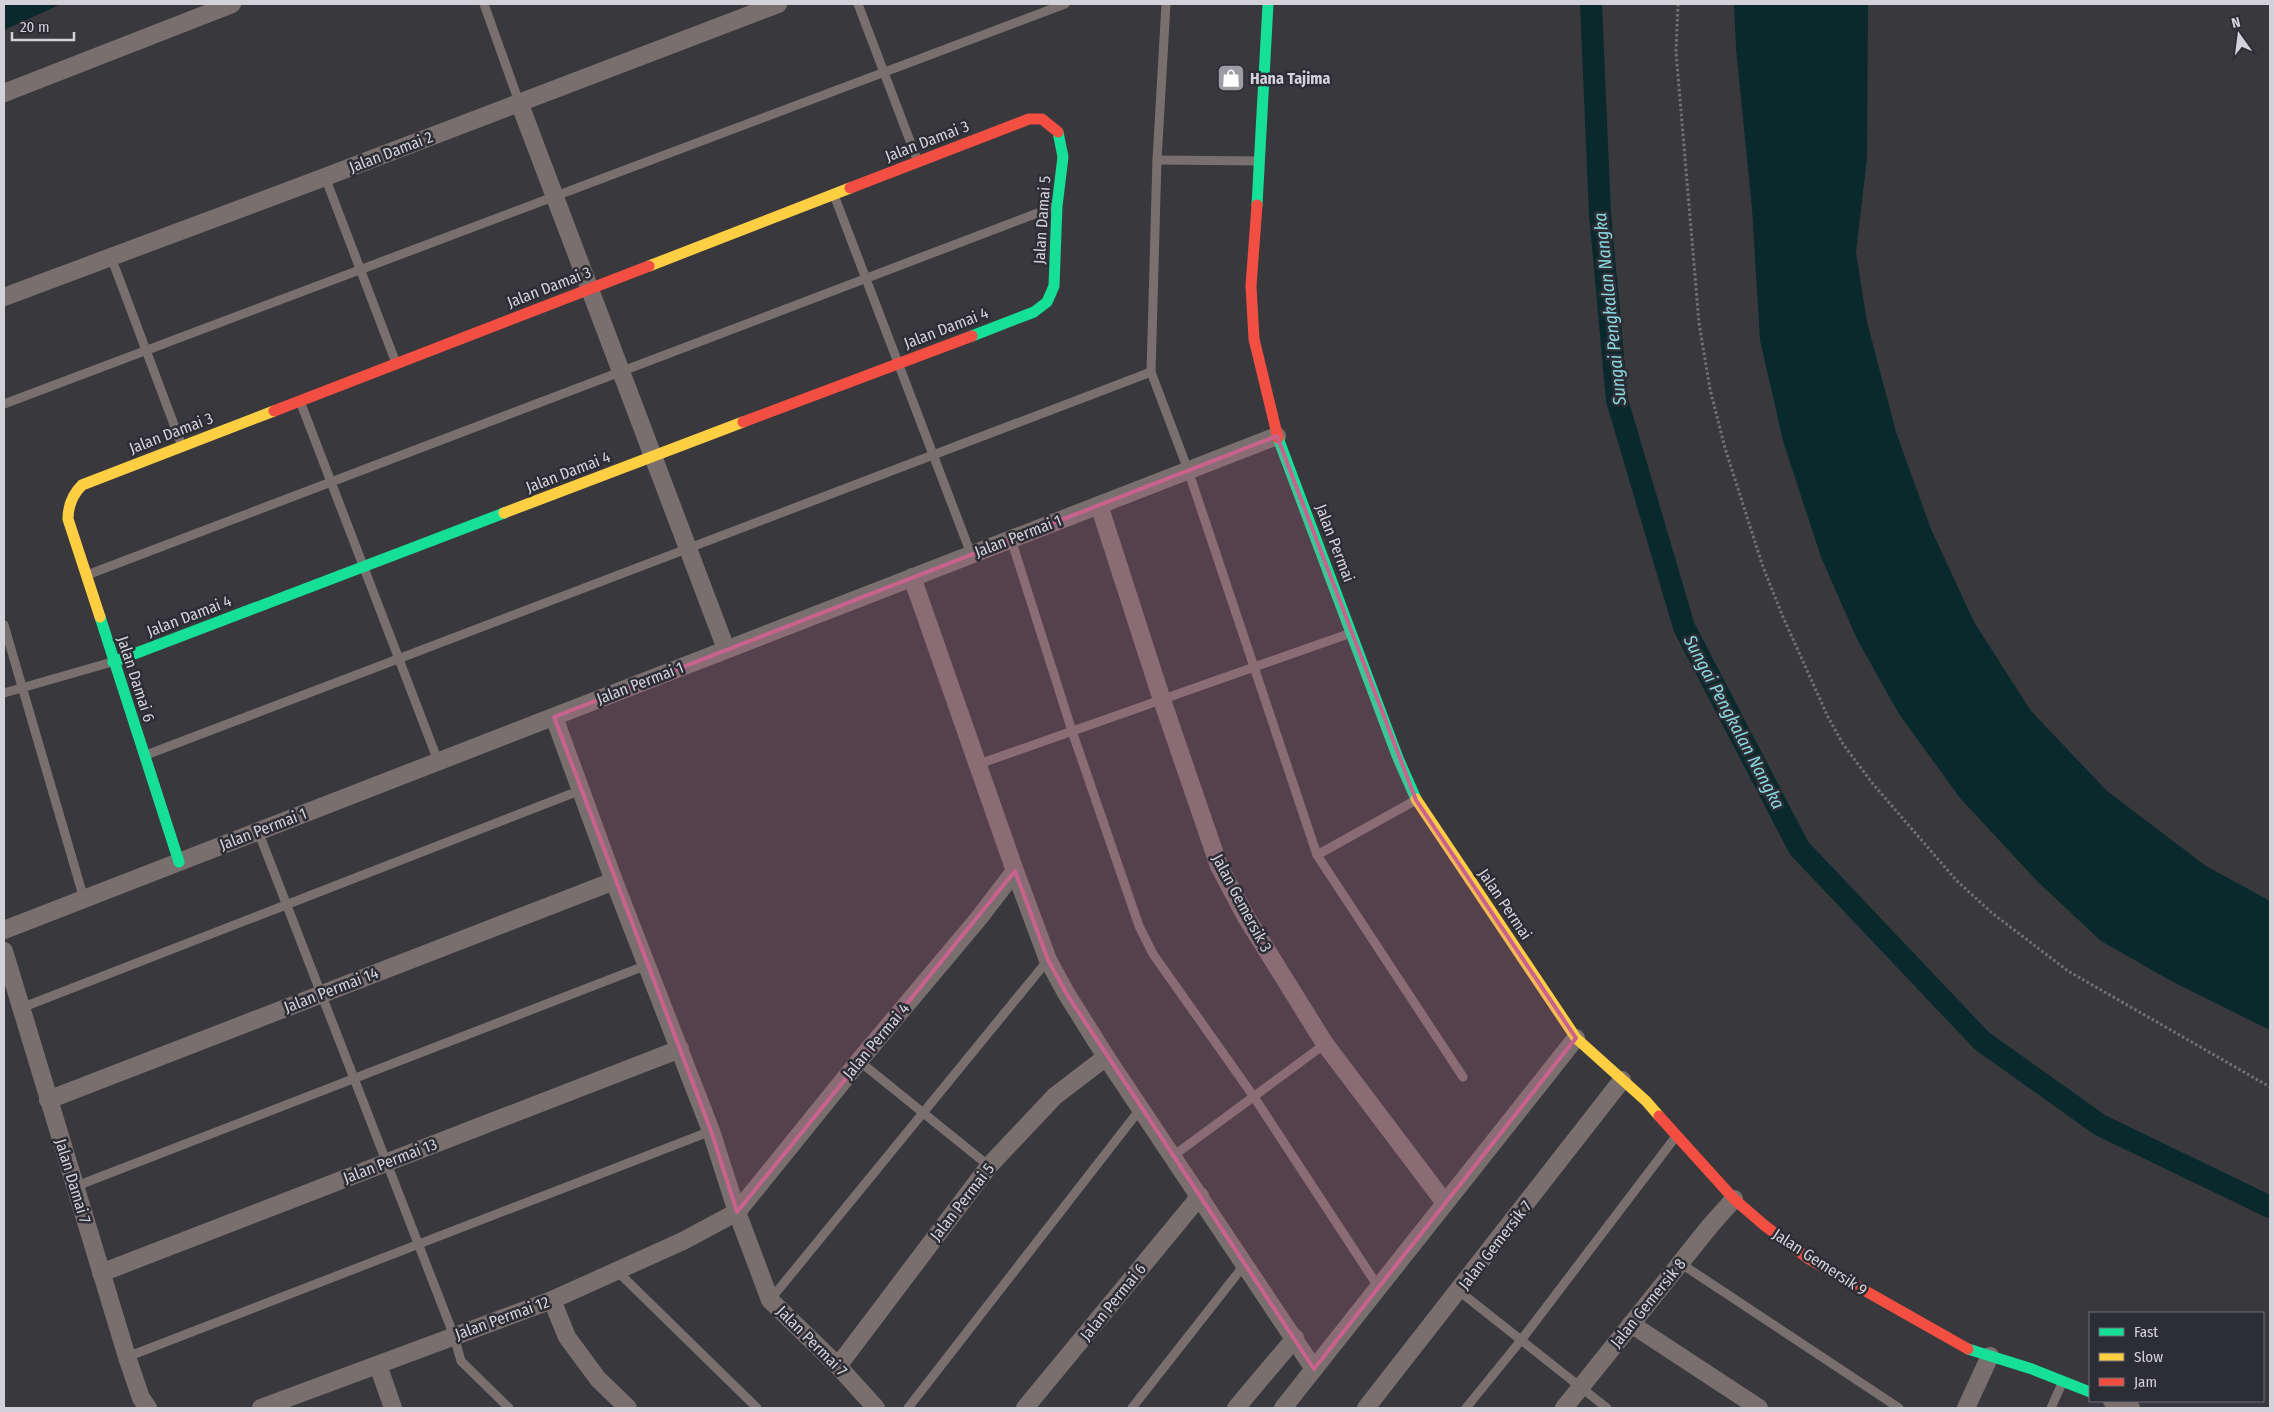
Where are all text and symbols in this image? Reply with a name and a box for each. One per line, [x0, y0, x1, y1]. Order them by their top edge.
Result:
scale bar [12, 10, 75, 42]
north arrow [2214, 10, 2264, 60]
text: N [2230, 14, 2242, 32]
text: 20 m [20, 18, 50, 36]
shop icon: Hana Tajima [1216, 63, 1246, 93]
place label: Hana Tajima [1250, 69, 1331, 88]
street label: Jalan Damai 3 [882, 116, 972, 166]
street label: Jalan Damai 2 [346, 127, 436, 177]
street label: Jalan Damai 5 [1029, 175, 1055, 265]
water label: Sungai Pengkalan Nangka [1589, 211, 1631, 408]
street label: Jalan Damai 3 [504, 262, 594, 312]
street label: Jalan Damai 4 [901, 303, 991, 353]
street label: Jalan Damai 3 [126, 408, 216, 458]
street label: Jalan Damai 4 [523, 447, 613, 497]
street label: Jalan Permai [1311, 501, 1359, 585]
street label: Jalan Permai 1 [972, 511, 1064, 561]
street label: Jalan Damai 4 [144, 591, 234, 641]
water label: Sungai Pengkalan Nangka [1678, 630, 1789, 813]
street label: Jalan Damai 6 [113, 634, 159, 724]
street label: Jalan Permai 1 [594, 658, 686, 708]
street label: Jalan Permai 1 [217, 804, 309, 854]
street label: Jalan Gemersik 3 [1208, 851, 1276, 955]
street label: Jalan Permai [1474, 865, 1536, 943]
street label: Jalan Permai 14 [281, 963, 381, 1017]
street label: Jalan Permai 4 [839, 999, 913, 1083]
street label: Jalan Permai 13 [340, 1134, 440, 1188]
street label: Jalan Damai 7 [51, 1136, 95, 1226]
street label: Jalan Permai 5 [926, 1160, 998, 1244]
street label: Jalan Gemersik 7 [1454, 1196, 1536, 1293]
street label: Jalan Gemersik 9 [1769, 1224, 1871, 1300]
street label: Jalan Gemersik 8 [1606, 1255, 1690, 1351]
street label: Jalan Permai 6 [1076, 1260, 1150, 1344]
street label: Jalan Permai 12 [452, 1292, 552, 1344]
street label: Jalan Permai 7 [773, 1302, 852, 1381]
legend [2089, 1312, 2264, 1402]
text: Fast [2134, 1323, 2158, 1341]
text: Slow [2134, 1348, 2163, 1366]
text: Jam [2134, 1373, 2157, 1391]

